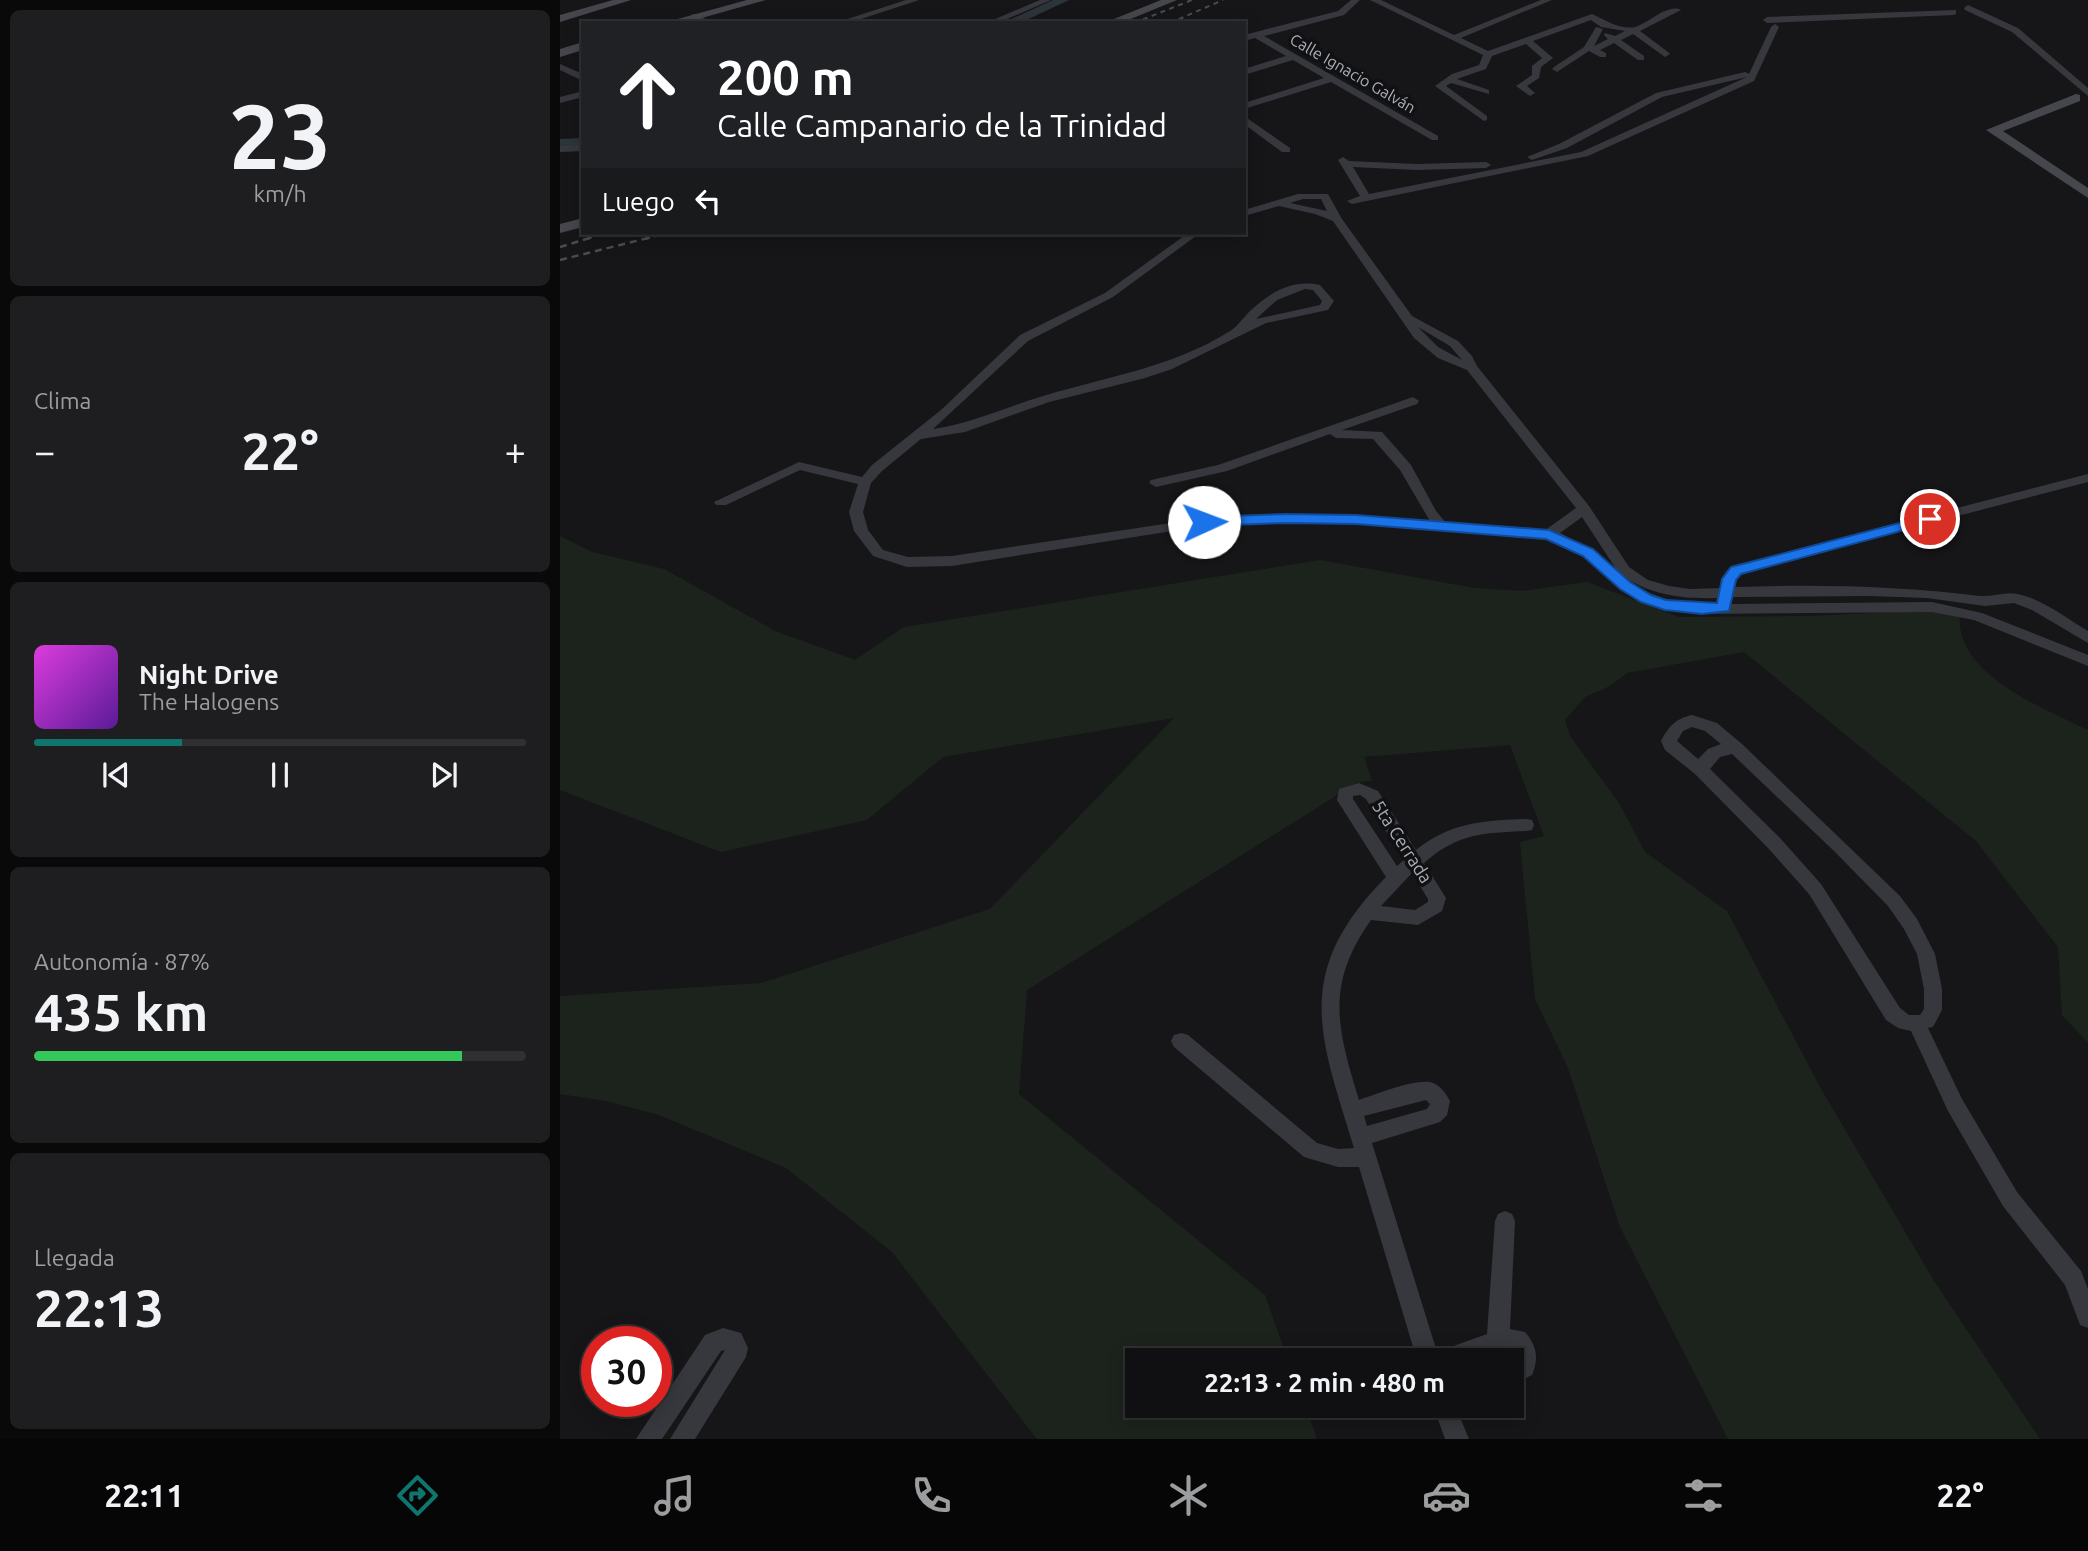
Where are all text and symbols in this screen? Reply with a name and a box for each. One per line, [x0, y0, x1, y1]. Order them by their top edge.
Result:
street label: Calle Ignacio Galván [1287, 30, 1419, 116]
icon: ahead [602, 49, 693, 140]
text: 200 m [717, 49, 854, 104]
text: 23 [229, 84, 331, 186]
text: Calle Campanario de la Trinidad [717, 107, 1167, 143]
text: km/h [253, 181, 307, 206]
icon: left [689, 182, 727, 220]
text: Luego [602, 187, 675, 216]
text: Clima [34, 388, 91, 413]
text: 22° [241, 422, 319, 480]
text: − [34, 430, 55, 472]
text: + [505, 430, 526, 472]
position arrow [1167, 485, 1241, 559]
pin [1900, 489, 1960, 549]
icon: arrive [1911, 500, 1949, 538]
text: Night Drive [139, 660, 279, 689]
text: The Halogens [139, 689, 279, 714]
icon: previous [97, 756, 135, 794]
icon: pause [261, 756, 299, 794]
icon: next [425, 756, 463, 794]
street label: 5ta Cerrada [1369, 797, 1437, 886]
text: Autonomía · 87% [34, 949, 210, 974]
text: 435 km [34, 983, 208, 1041]
text: Llegada [34, 1245, 115, 1270]
text: 22:13 [34, 1279, 164, 1337]
speed limit sign: 30 [581, 1326, 672, 1417]
text: 22:13 · 2 min · 480 m [1204, 1368, 1445, 1397]
icon: directions [393, 1471, 442, 1520]
icon: music [650, 1471, 699, 1520]
icon: phone [907, 1471, 956, 1520]
icon: climate [1164, 1471, 1213, 1520]
icon: car [1422, 1471, 1471, 1520]
icon: filters [1679, 1471, 1728, 1520]
text: 22:11 [104, 1477, 184, 1513]
text: 22° [1936, 1477, 1984, 1513]

